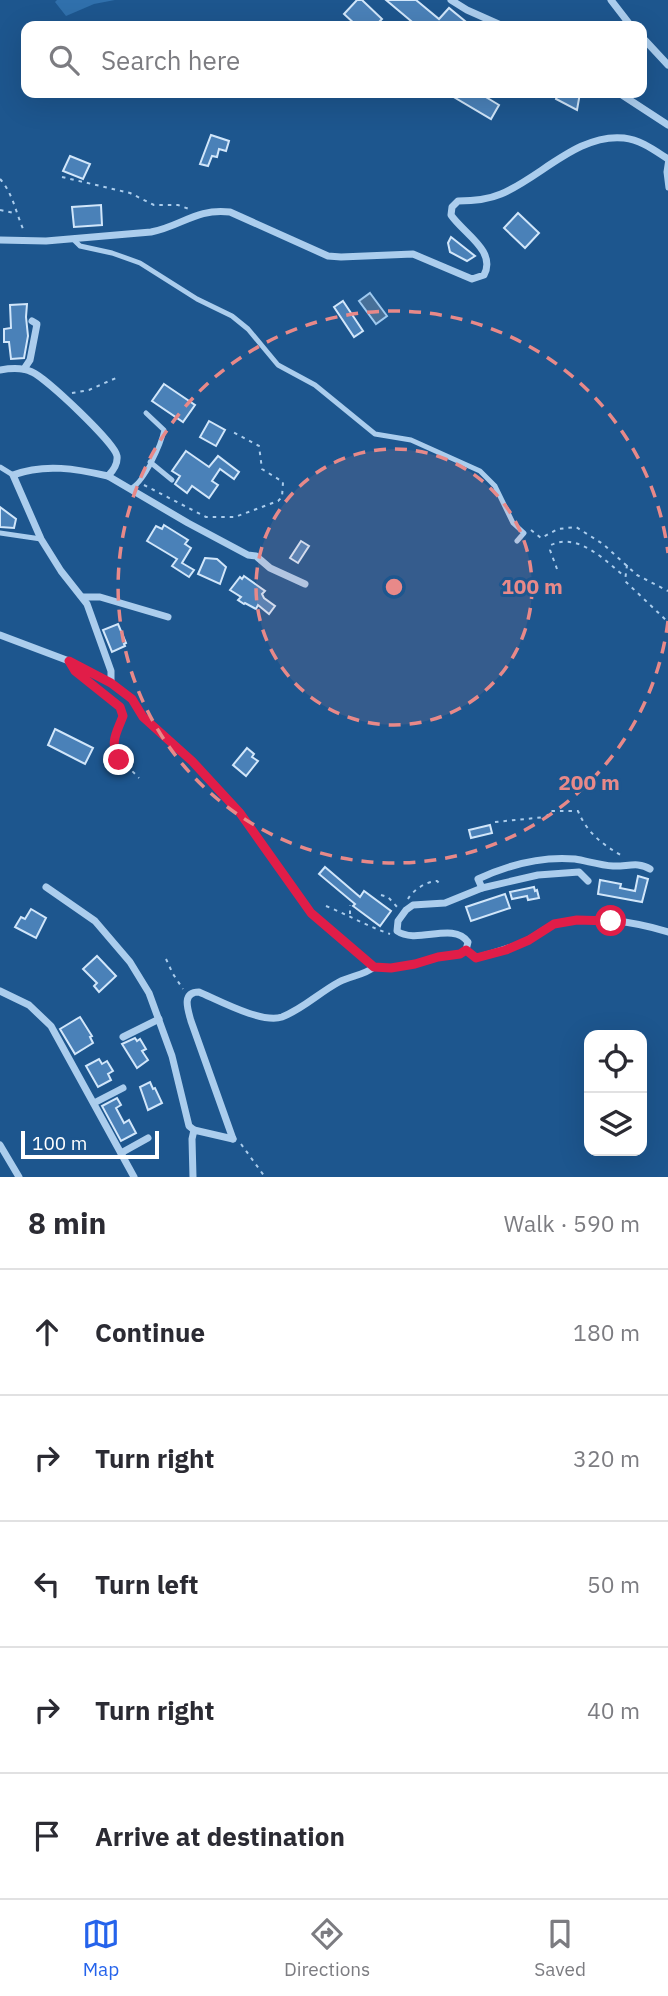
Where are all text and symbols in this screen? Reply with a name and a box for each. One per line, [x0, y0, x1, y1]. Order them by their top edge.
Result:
search box [21, 21, 647, 98]
icon: search [45, 41, 83, 79]
text: Search here [101, 43, 240, 77]
text: 100 m [501, 572, 563, 600]
centre of rings [382, 575, 406, 599]
route end [103, 744, 134, 775]
text: 200 m [558, 768, 620, 796]
route start [595, 905, 626, 936]
map controls [584, 1030, 647, 1156]
button: locate [584, 1030, 647, 1093]
button: layers [584, 1093, 647, 1156]
scale bar [21, 1128, 159, 1160]
text: 100 m [32, 1131, 87, 1155]
text: 8 min [28, 1203, 106, 1242]
text: Walk · 590 m [504, 1208, 640, 1238]
icon: ahead [28, 1313, 66, 1351]
text: Continue [95, 1315, 205, 1349]
text: 180 m [573, 1317, 640, 1347]
icon: right [28, 1439, 66, 1477]
text: Turn right [95, 1441, 214, 1475]
text: 320 m [573, 1443, 640, 1473]
icon: left [28, 1565, 66, 1603]
text: Turn left [95, 1567, 198, 1601]
text: 50 m [587, 1569, 640, 1599]
icon: right [28, 1691, 66, 1729]
text: Turn right [95, 1693, 214, 1727]
text: 40 m [587, 1695, 640, 1725]
icon: arrive [28, 1817, 66, 1855]
text: Arrive at destination [95, 1819, 345, 1853]
tab: Map [82, 1915, 120, 1981]
tab: Directions [284, 1915, 370, 1981]
tab: Saved [534, 1915, 586, 1981]

